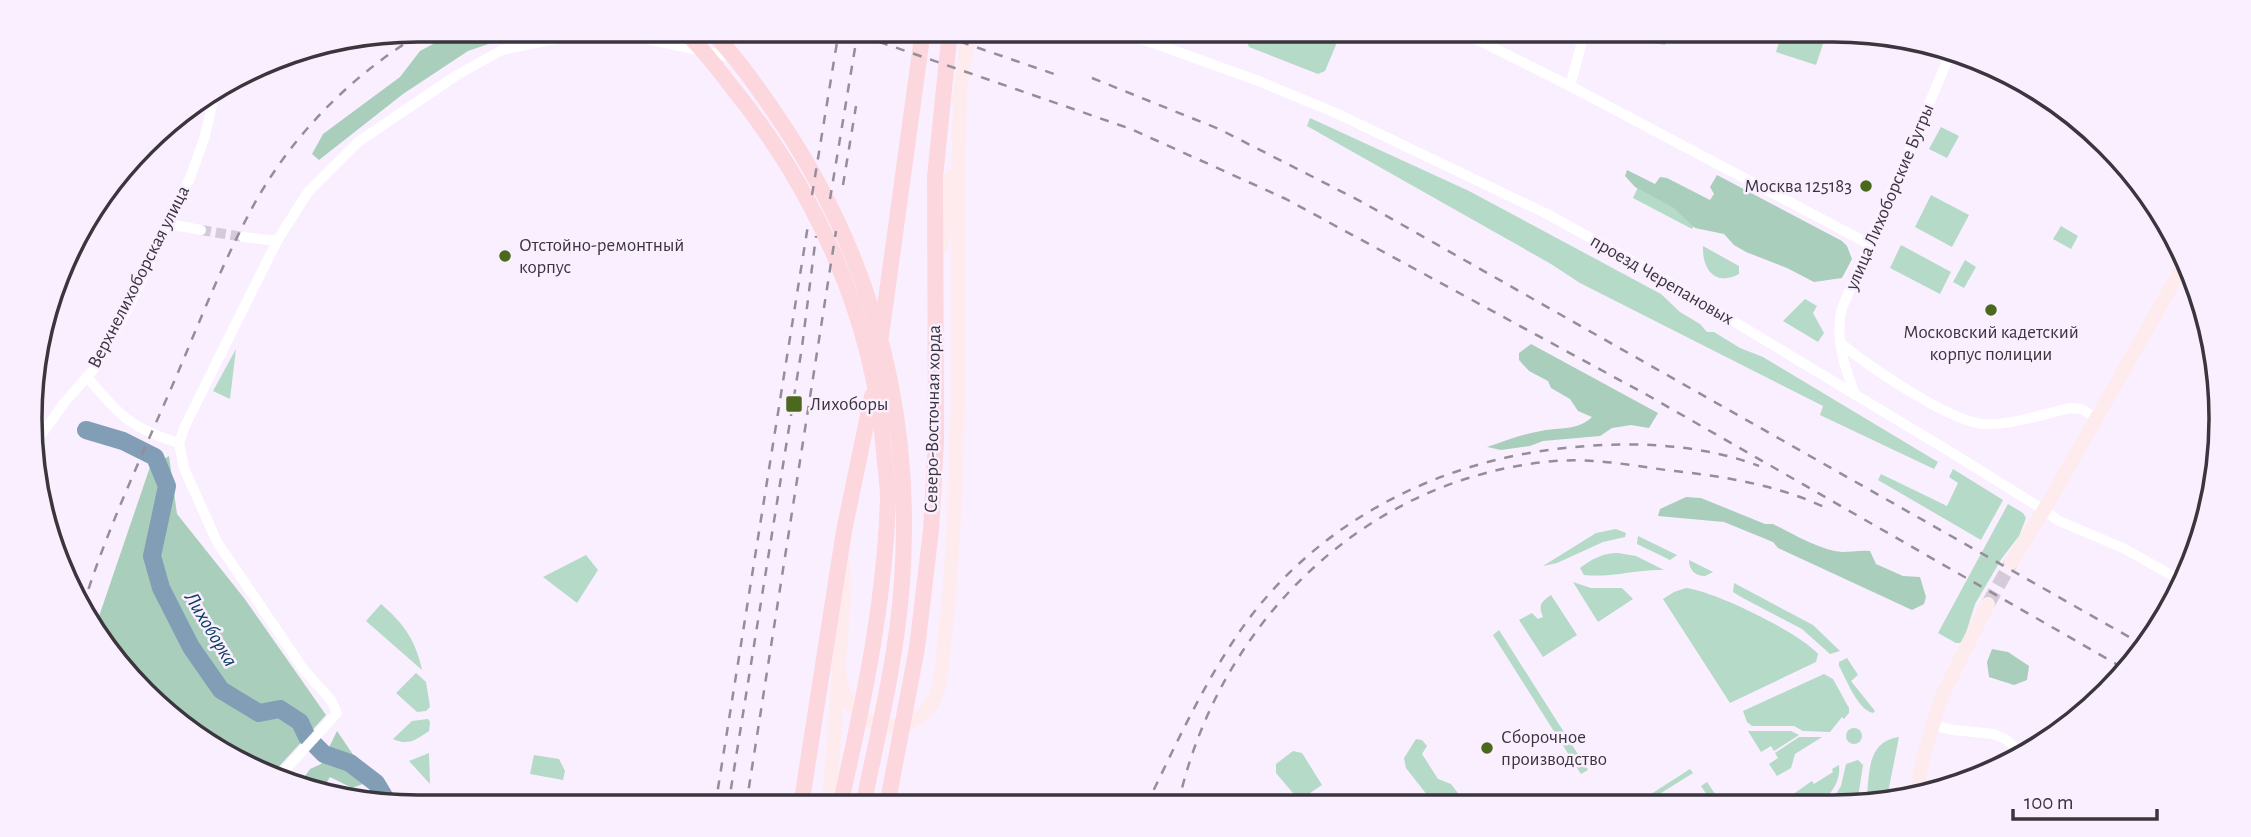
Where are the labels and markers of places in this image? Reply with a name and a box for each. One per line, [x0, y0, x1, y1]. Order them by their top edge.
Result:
place label: Москва 125183 [1744, 177, 1852, 196]
marker: Москва 125183 [1858, 178, 1874, 194]
place label: Отстойно-ремонтный корпус [519, 236, 684, 277]
marker: Отстойно-ремонтный корпус [497, 248, 513, 264]
marker: Московский кадетский корпус полиции [1983, 302, 1999, 318]
place label: Московский кадетский корпус полиции [1903, 323, 2079, 364]
marker: Лихоборы [784, 394, 804, 414]
place label: Лихоборы [810, 395, 888, 414]
place label: Сборочное производство [1501, 728, 1607, 769]
marker: Сборочное производство [1479, 740, 1495, 756]

